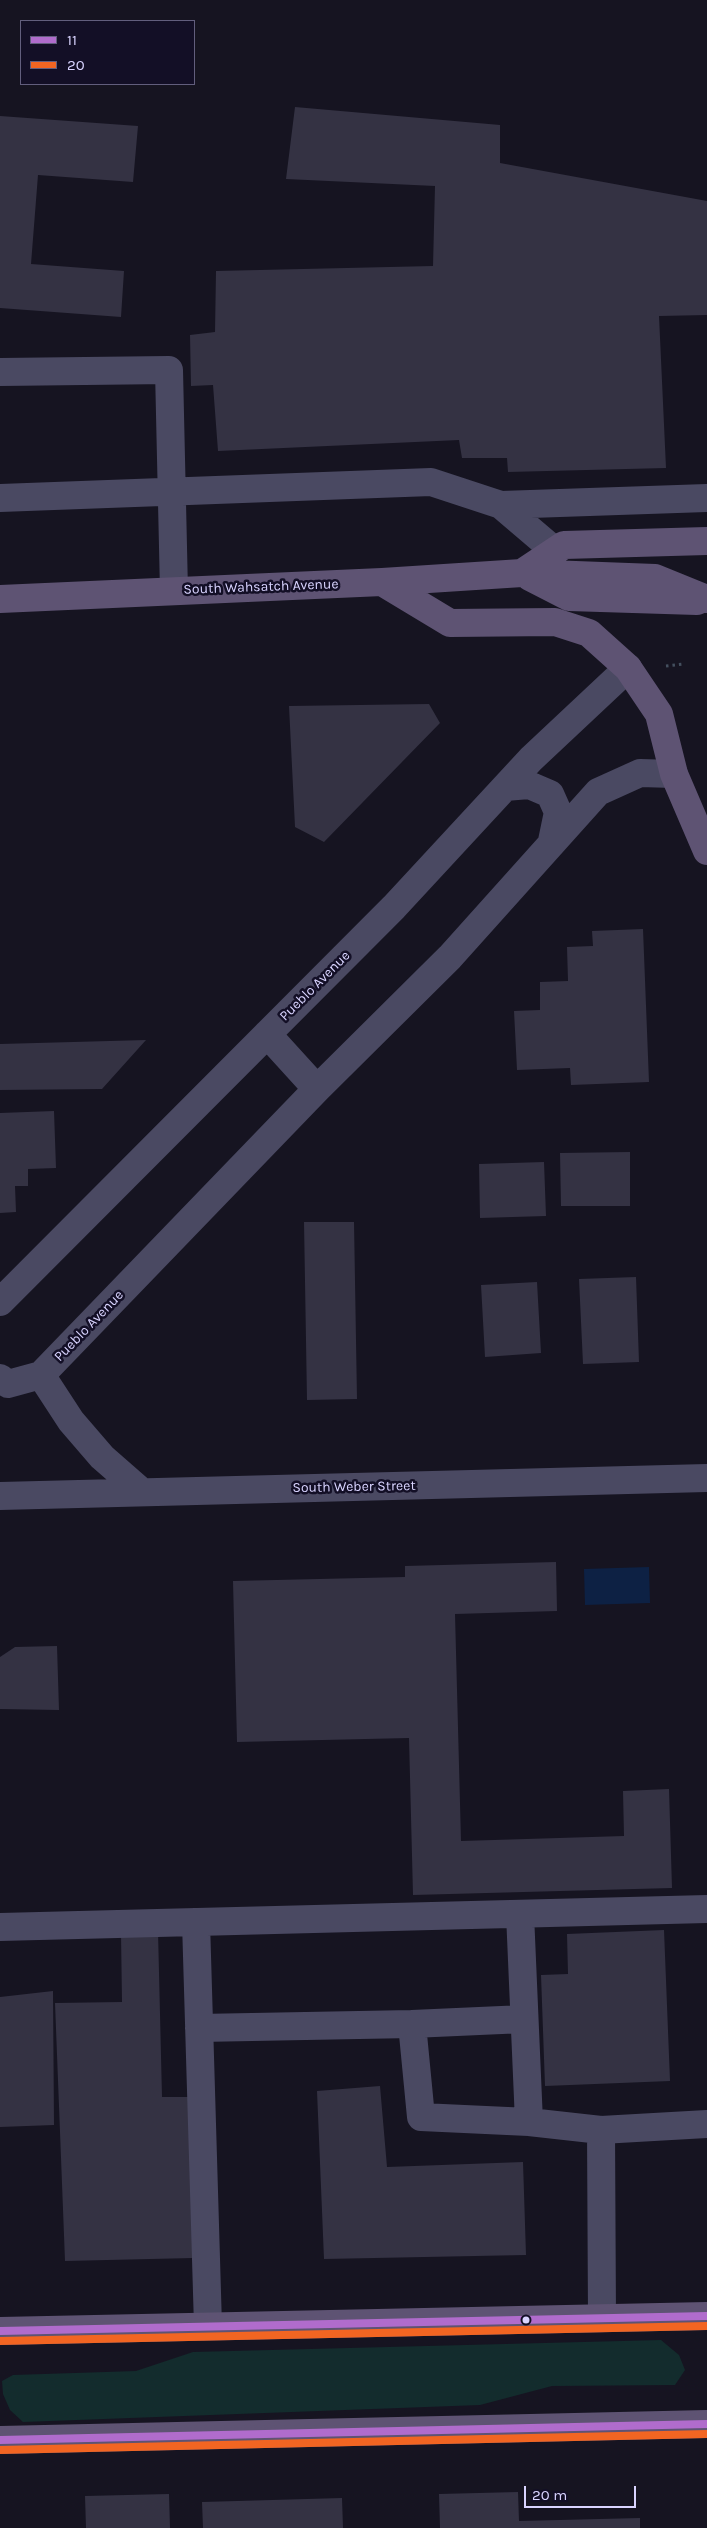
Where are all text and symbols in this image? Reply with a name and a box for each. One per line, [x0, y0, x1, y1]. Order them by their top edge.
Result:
legend [20, 20, 195, 85]
text: 11 [67, 31, 77, 49]
text: 20 [67, 56, 85, 74]
street label: South Wahsatch Avenue [183, 576, 339, 598]
street label: Pueblo Avenue [276, 947, 354, 1025]
street label: Pueblo Avenue [51, 1287, 127, 1365]
street label: South Weber Street [292, 1478, 416, 1496]
unlabelled marker [521, 2315, 531, 2325]
scale bar [527, 2476, 640, 2508]
text: 20 m [532, 2486, 567, 2504]

